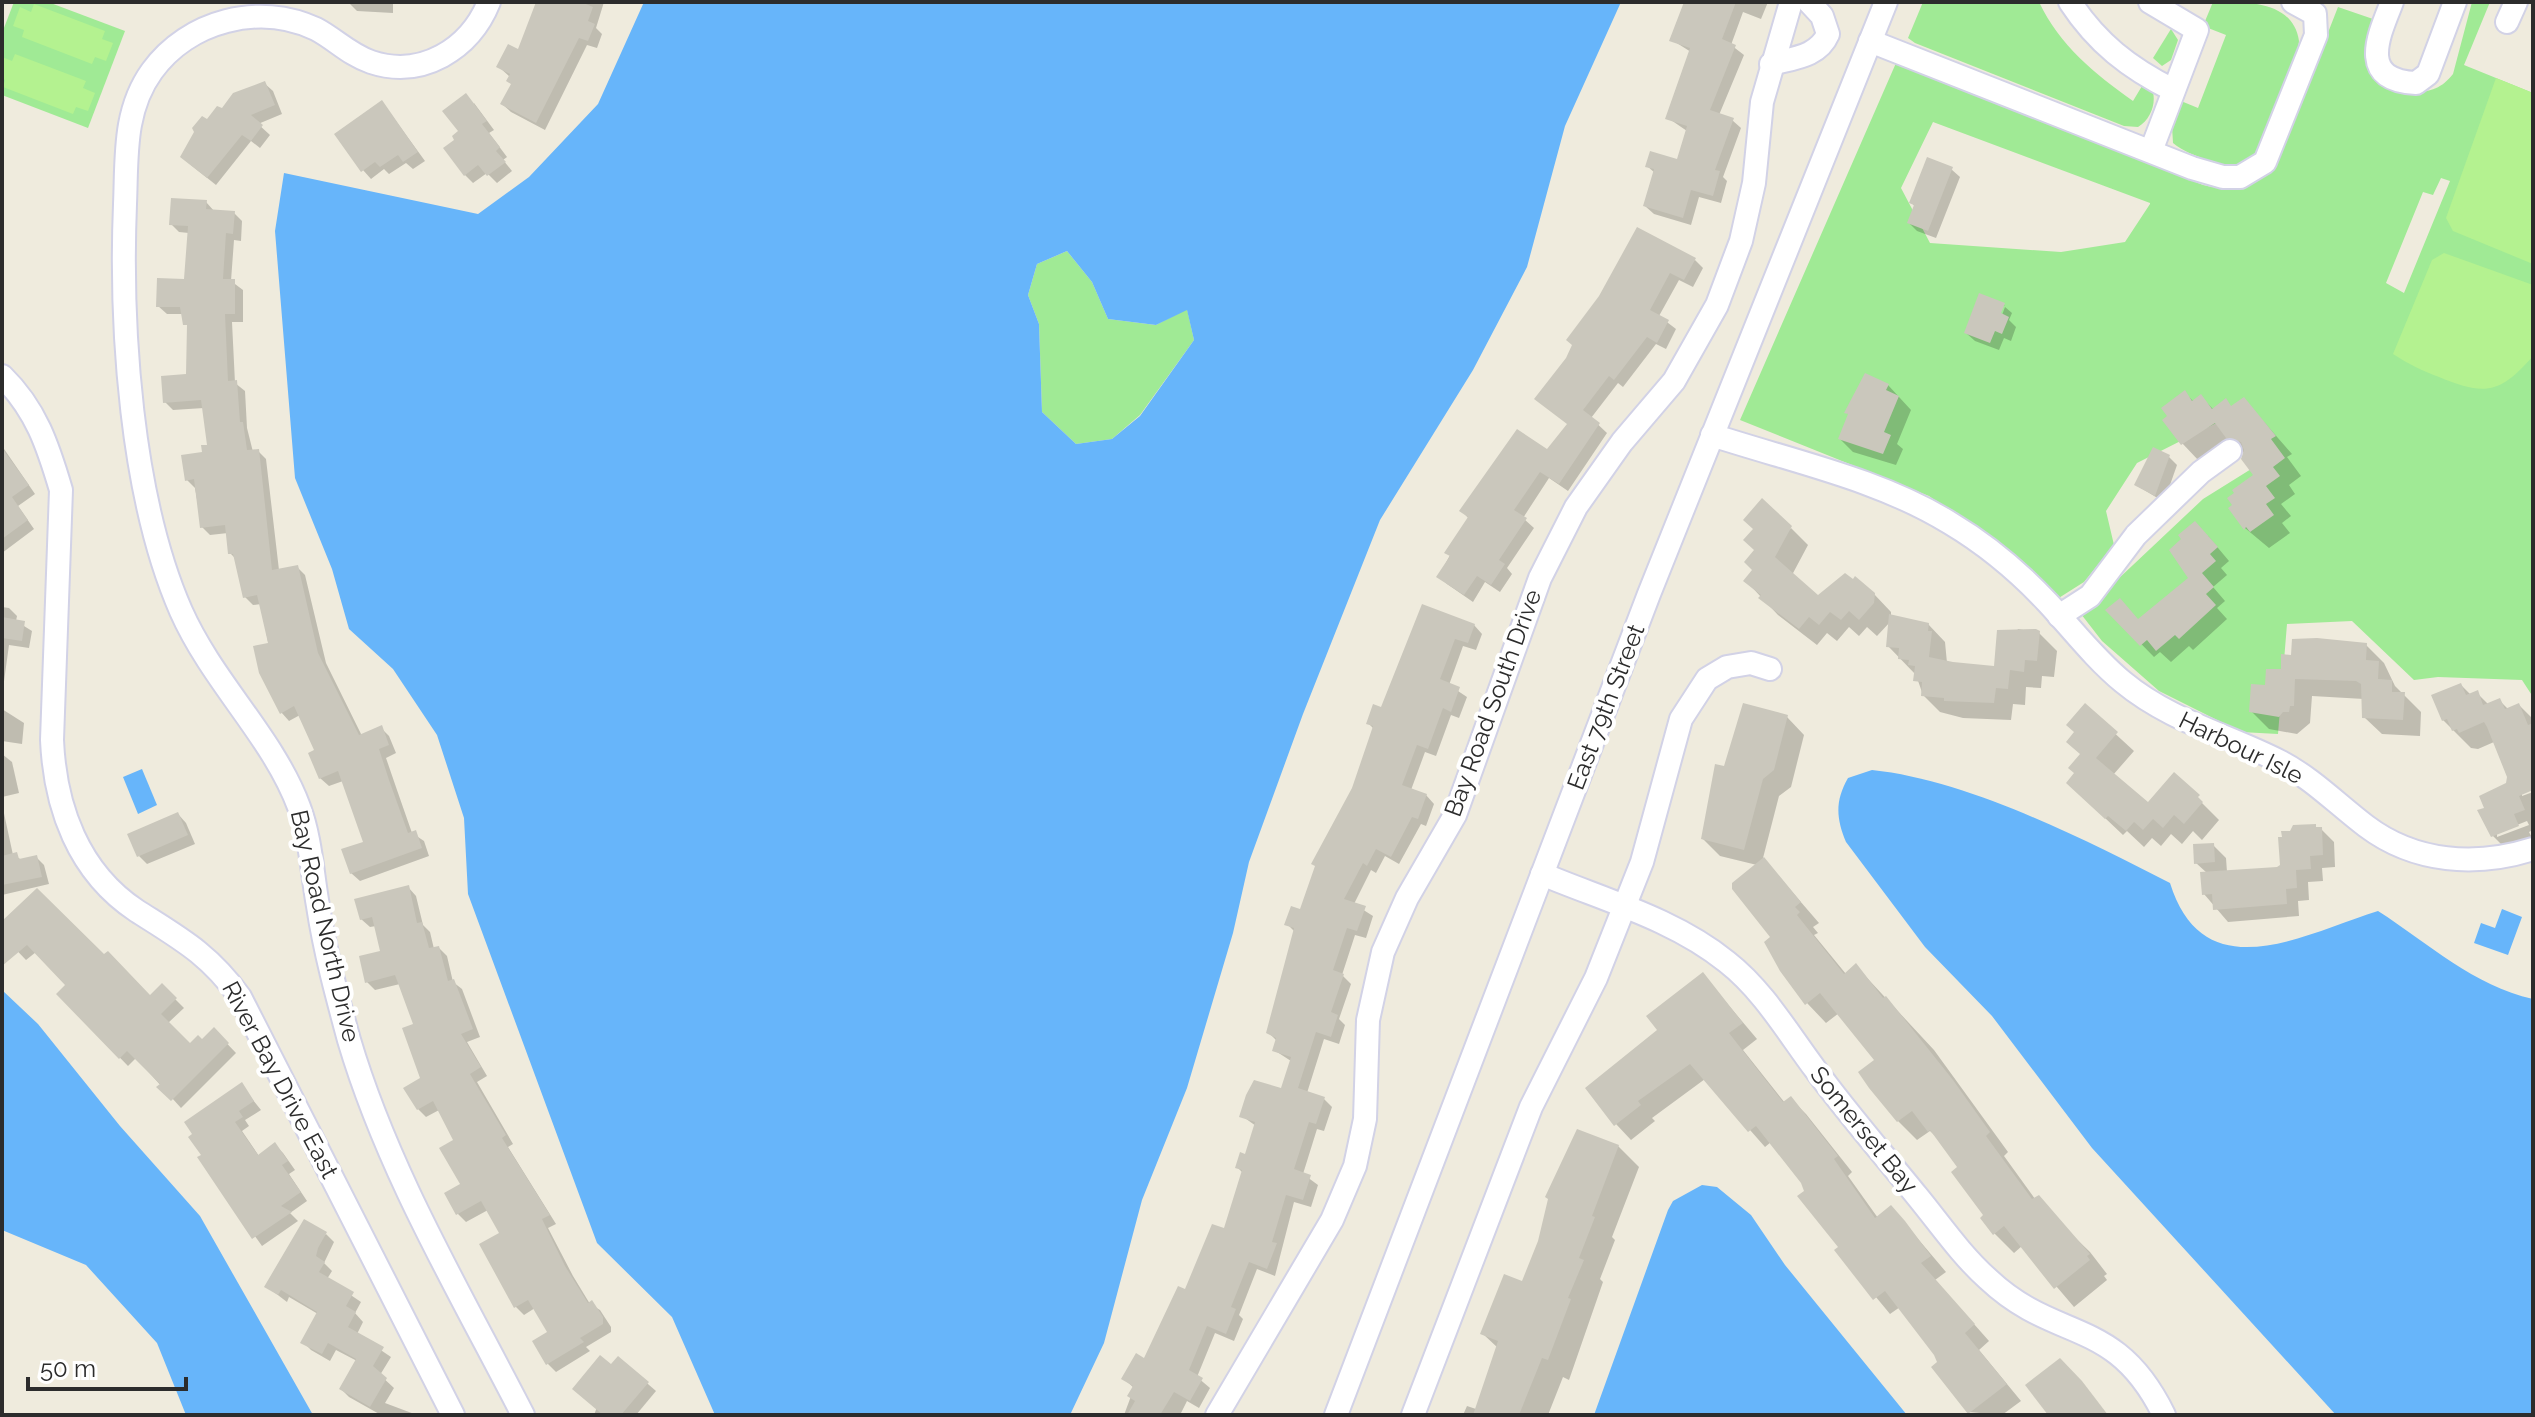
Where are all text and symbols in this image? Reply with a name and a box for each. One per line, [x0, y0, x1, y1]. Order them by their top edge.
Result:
street label: Bay Road South Drive [1438, 585, 1547, 820]
street label: East 79th Street [1561, 620, 1650, 794]
street label: Harbour Isle [2174, 705, 2308, 790]
street label: Bay Road North Drive [285, 807, 366, 1045]
street label: River Bay Drive East [216, 976, 345, 1183]
street label: Somerset Bay [1804, 1060, 1924, 1199]
scale bar [28, 1341, 186, 1391]
text: 50 m [40, 1354, 96, 1383]

